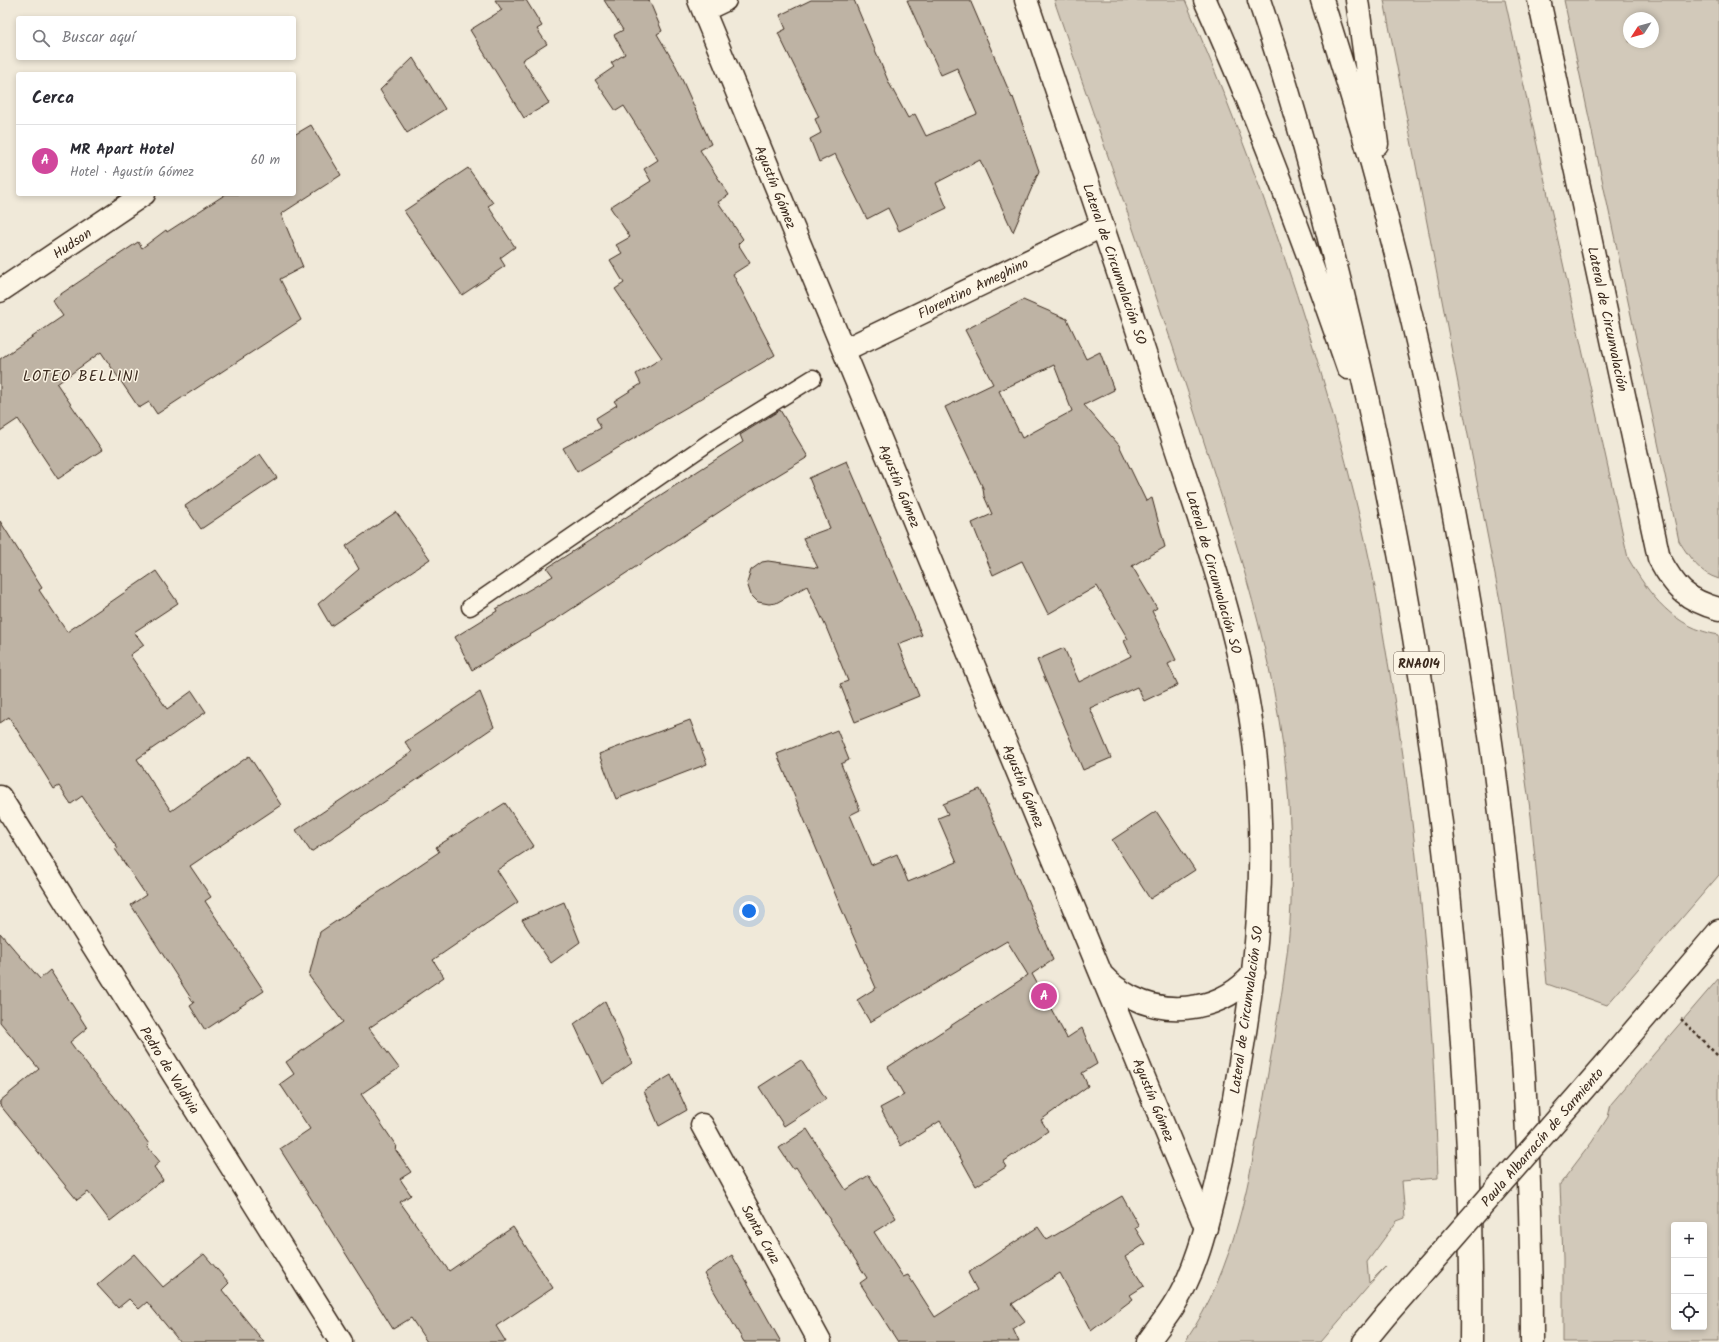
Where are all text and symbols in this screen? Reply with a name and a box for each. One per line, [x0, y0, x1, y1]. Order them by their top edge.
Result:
north arrow [1623, 12, 1659, 48]
search box [16, 16, 296, 60]
text: Buscar aquí [62, 26, 135, 50]
icon: search [30, 27, 52, 49]
text: Cerca [32, 85, 74, 112]
text: MR Apart Hotel [70, 138, 174, 162]
street label: Agustín Gómez [748, 142, 802, 232]
text: A [41, 150, 49, 171]
text: 60 m [251, 150, 280, 171]
text: Hotel · Agustín Gómez [70, 162, 194, 183]
street label: Lateral de Circunvalación SO [1076, 181, 1152, 348]
street label: Hudson [49, 223, 96, 265]
street label: Lateral de Circunvalación [1581, 245, 1633, 394]
street label: Florentino Ameghino [914, 253, 1033, 325]
district label: LOTEO BELLINI [23, 365, 139, 389]
street label: Agustín Gómez [872, 441, 926, 531]
street label: Lateral de Circunvalación SO [1179, 488, 1247, 657]
road number: RNA014 [1394, 652, 1444, 674]
street label: Agustín Gómez [996, 741, 1050, 831]
your location [739, 901, 759, 921]
street label: Lateral de Circunvalación SO [1224, 924, 1270, 1096]
pin: A [1031, 981, 1057, 1011]
street label: Pedro de Valdivia [133, 1022, 205, 1119]
street label: Agustín Gómez [1126, 1055, 1180, 1145]
street label: Paula Albarracín de Sarmiento [1476, 1063, 1610, 1212]
street label: Santa Cruz [735, 1201, 785, 1268]
map controls [1671, 1222, 1707, 1330]
button: + [1671, 1222, 1707, 1258]
button: − [1671, 1258, 1707, 1294]
button: locate [1671, 1294, 1707, 1330]

